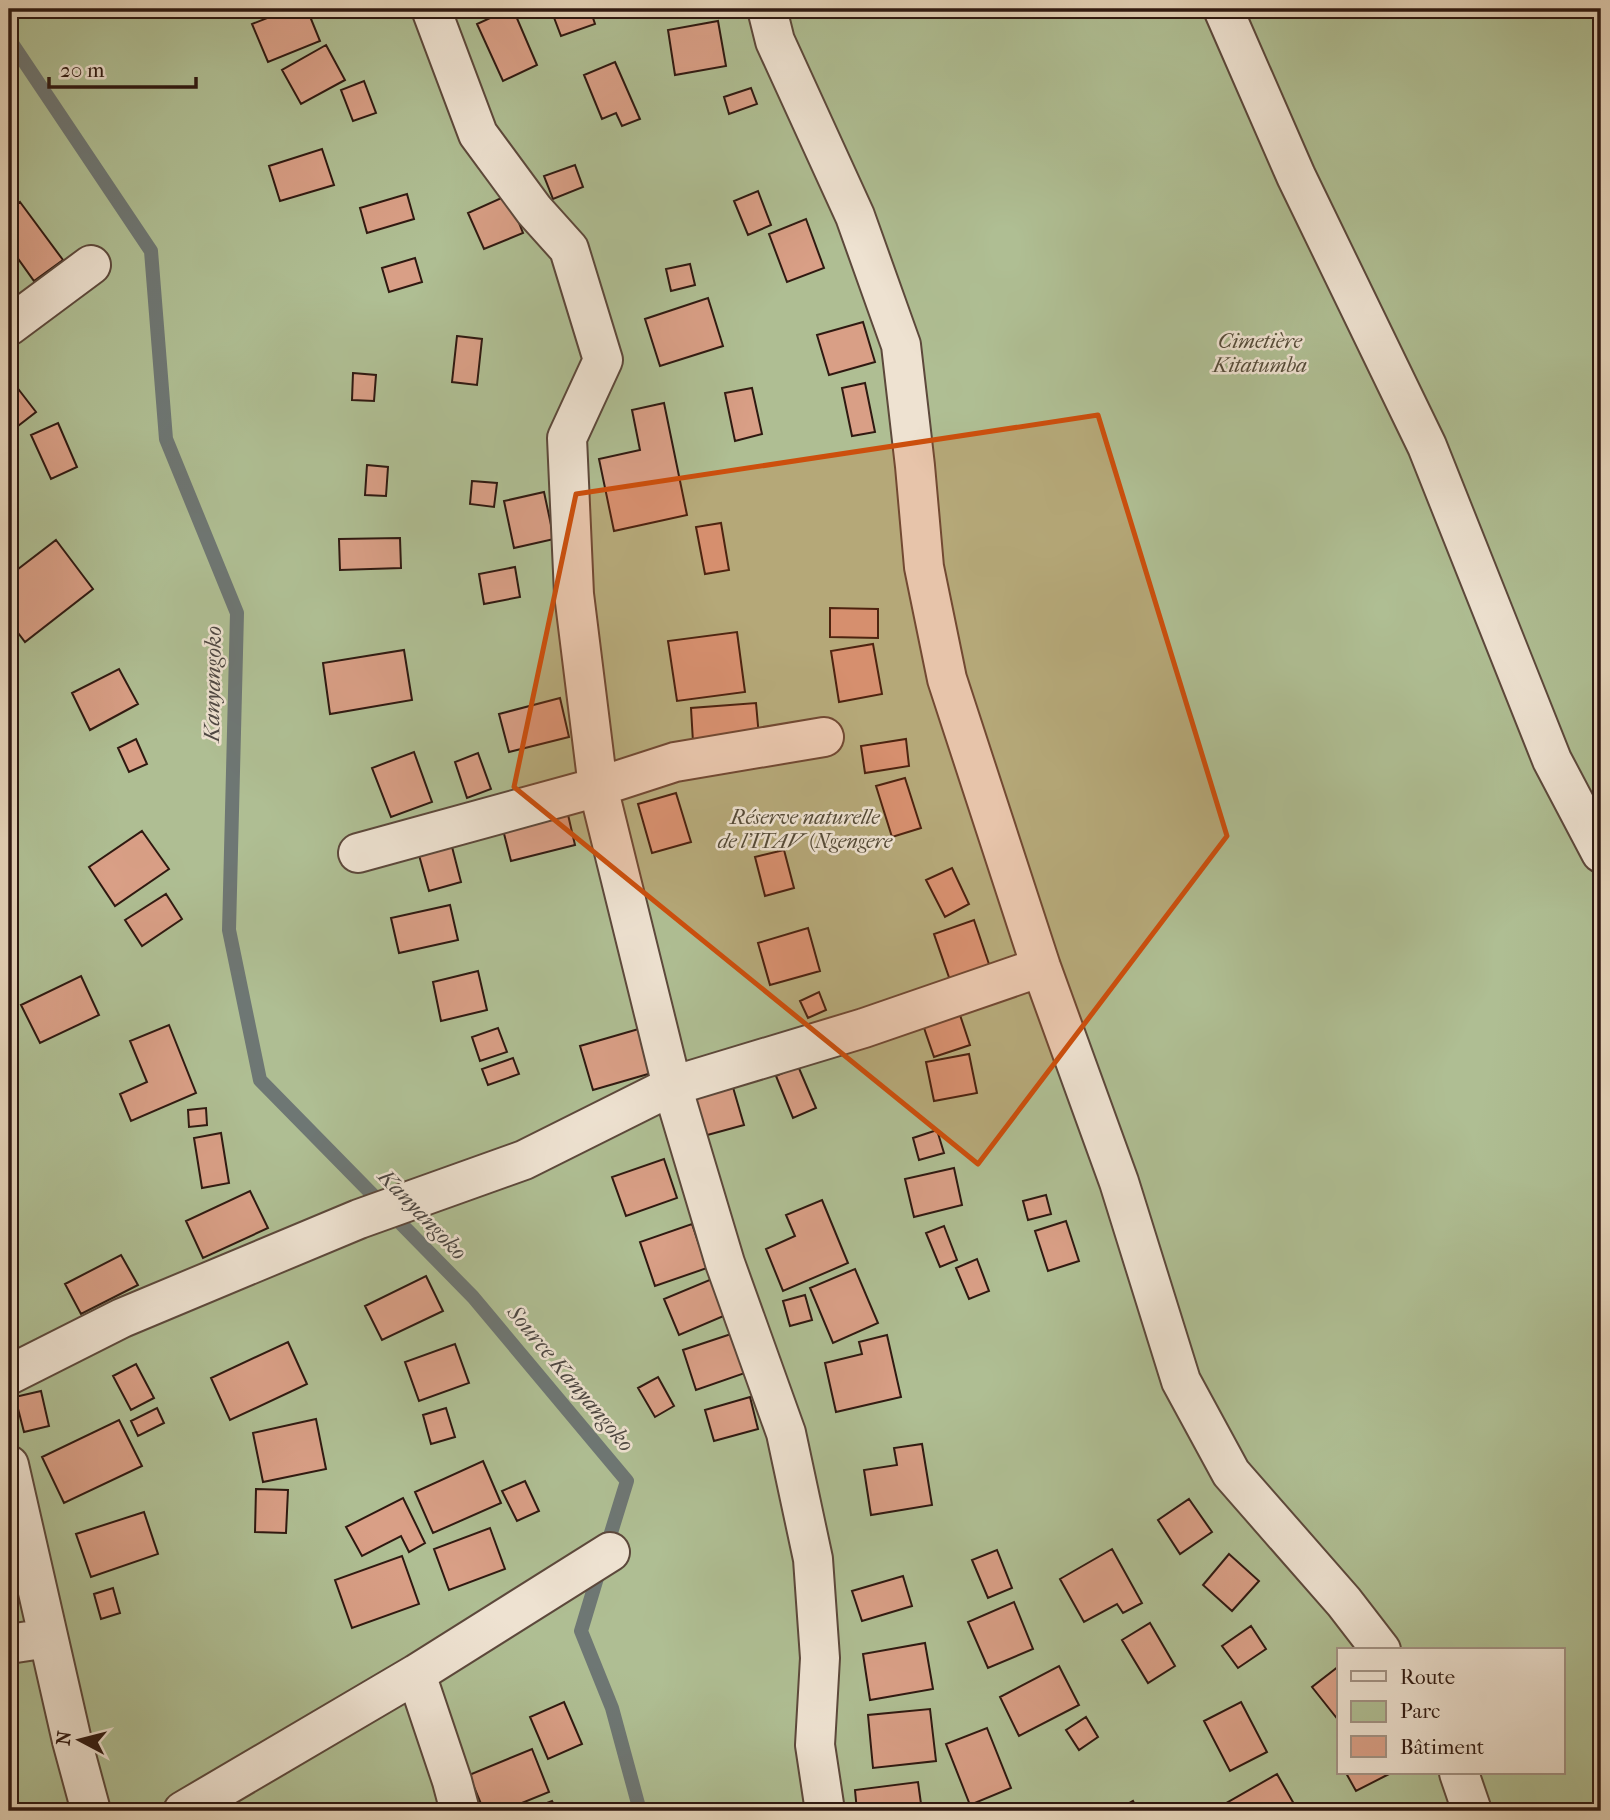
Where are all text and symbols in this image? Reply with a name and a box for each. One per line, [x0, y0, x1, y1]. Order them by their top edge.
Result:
scale bar [49, 46, 196, 90]
text: 20 m [60, 58, 105, 82]
park label: Cimetière Kitatumba [1211, 329, 1307, 377]
water label: Kanyangoko [198, 626, 227, 744]
park label: Réserve naturelle de l'ITAV (Ngengere [718, 805, 893, 853]
water label: Kanyangoko [371, 1162, 473, 1265]
water label: Source Kanyangoko [501, 1299, 640, 1457]
legend [1337, 1648, 1564, 1774]
text: Route [1400, 1665, 1455, 1689]
text: Parc [1400, 1699, 1440, 1723]
north arrow [46, 1704, 116, 1774]
text: N [52, 1729, 76, 1747]
text: Bâtiment [1400, 1735, 1485, 1759]

